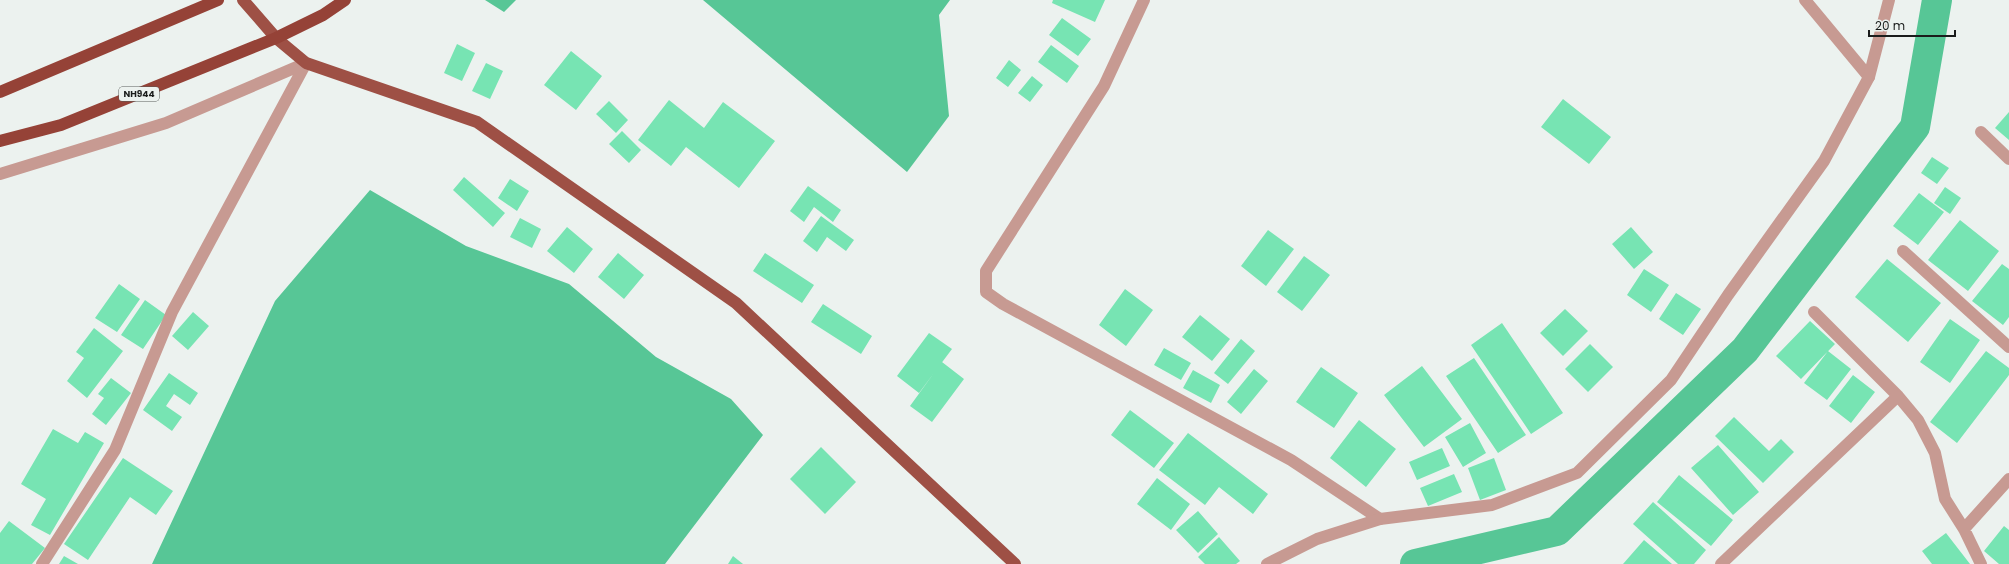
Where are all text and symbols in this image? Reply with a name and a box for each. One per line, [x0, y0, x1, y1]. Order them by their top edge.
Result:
scale bar [1869, 12, 1955, 38]
text: 20 m [1875, 17, 1905, 34]
road number: NH944 [119, 87, 159, 101]

